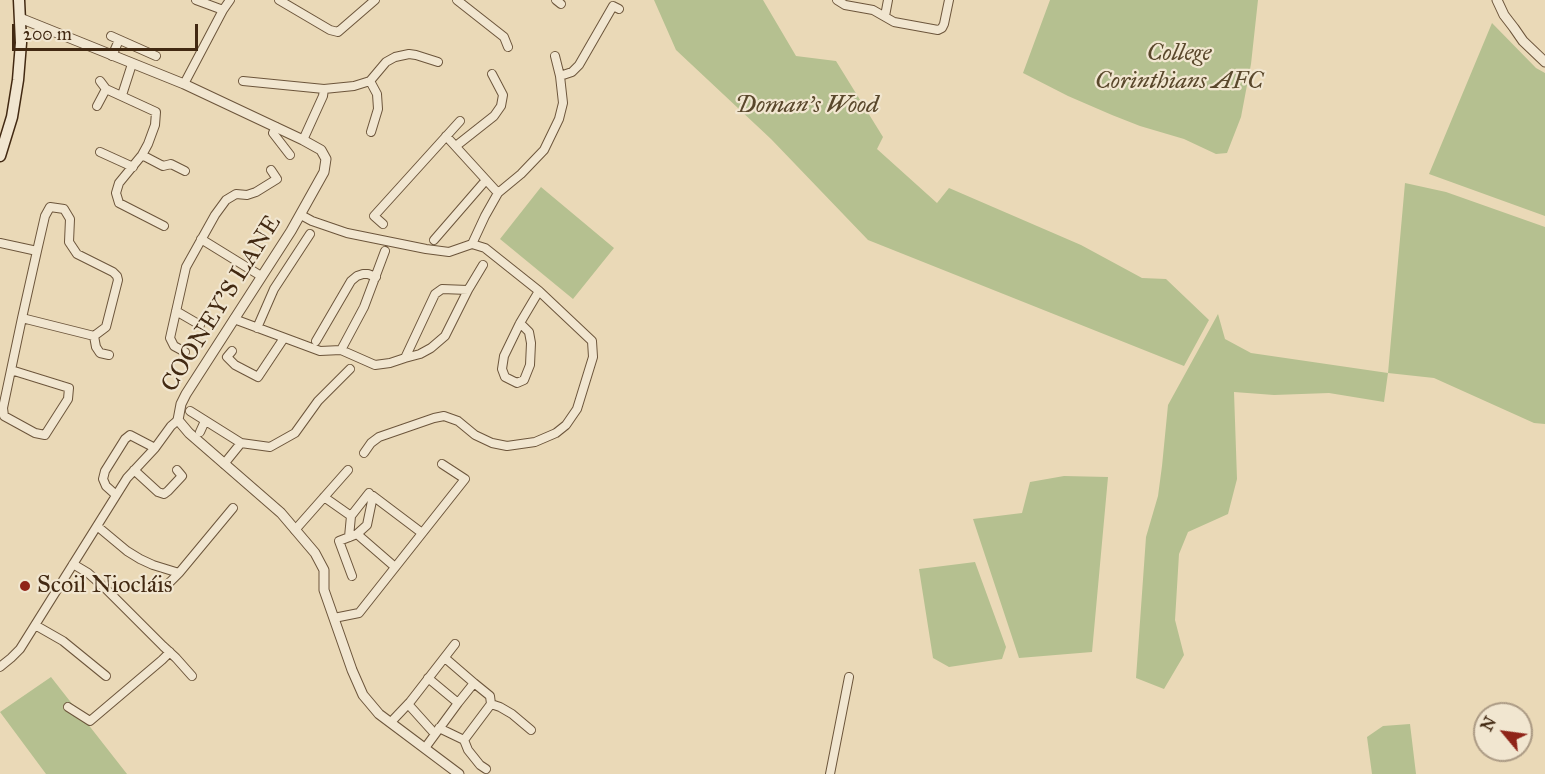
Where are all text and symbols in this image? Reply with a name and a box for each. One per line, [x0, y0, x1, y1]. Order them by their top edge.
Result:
scale bar [15, 12, 201, 50]
text: 200 m [23, 23, 72, 45]
park label: College Corinthians AFC [1095, 40, 1263, 96]
park label: Doman's Wood [735, 92, 879, 120]
street label: COONEY'S LANE [156, 210, 288, 398]
place label: Scoil Niocláis [37, 572, 173, 600]
marker: Scoil Niocláis [18, 579, 32, 593]
north arrow [1473, 702, 1533, 762]
text: N [1477, 713, 1500, 735]

